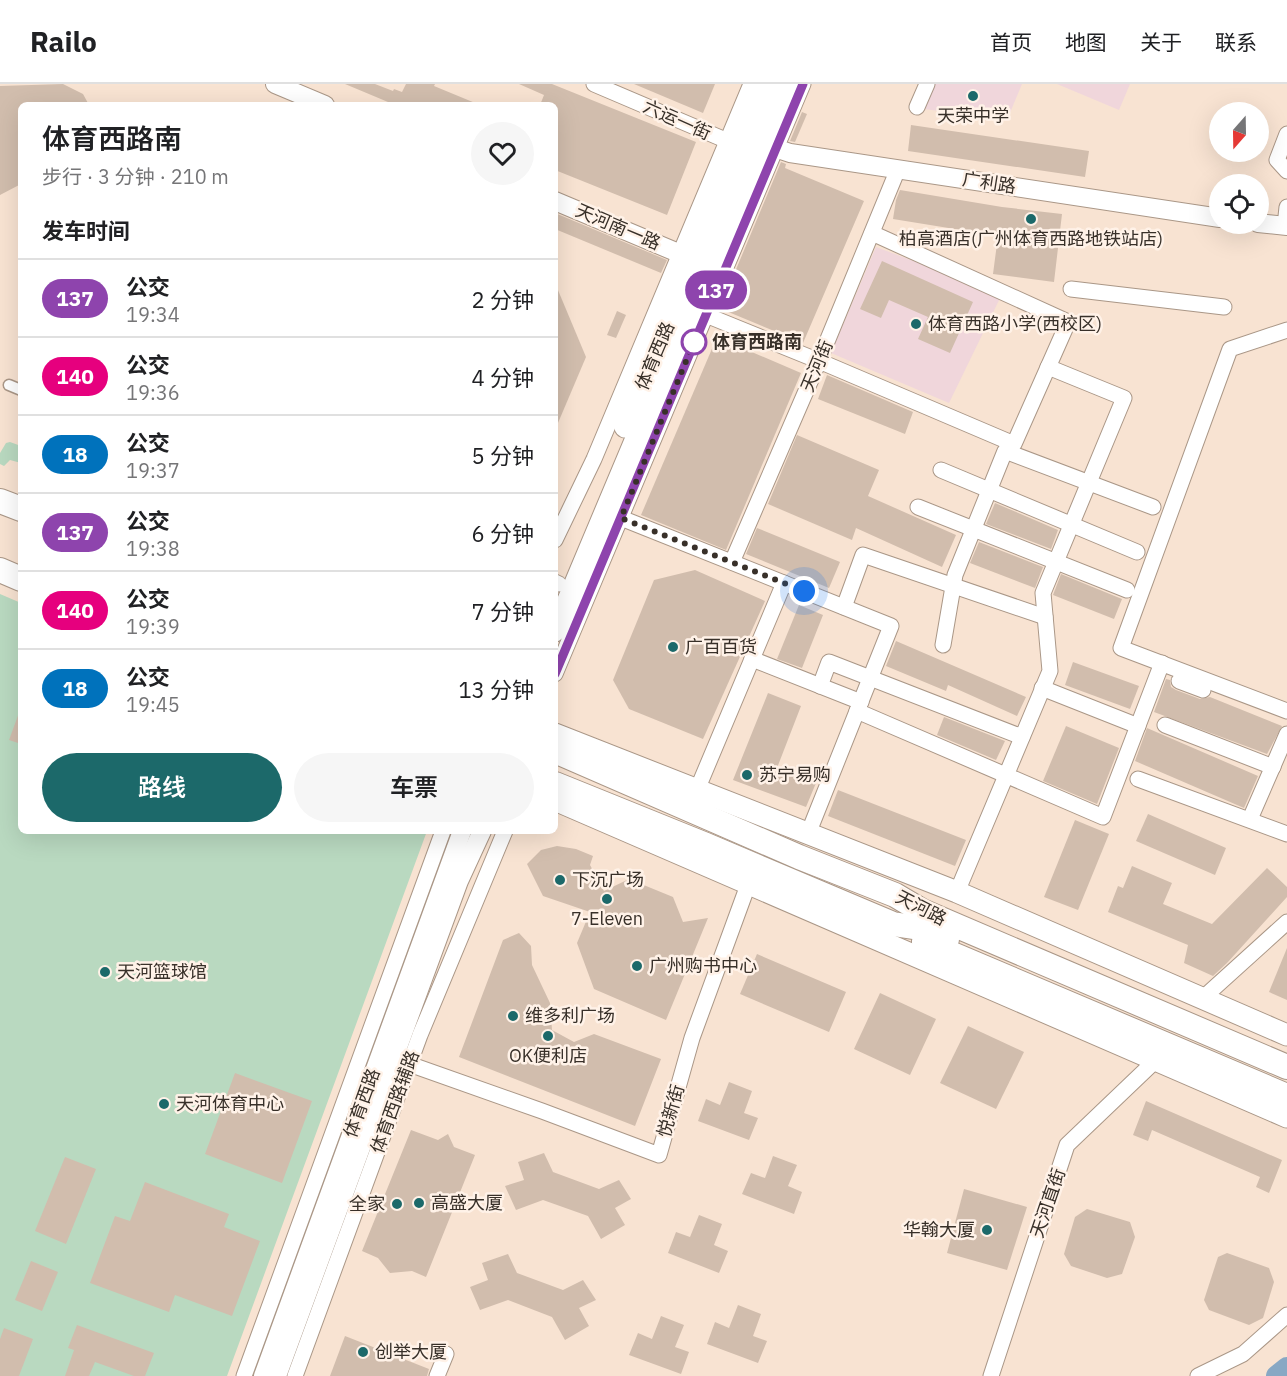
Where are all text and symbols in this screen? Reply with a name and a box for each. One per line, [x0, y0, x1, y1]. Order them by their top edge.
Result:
text: Railo [30, 23, 97, 60]
text: 首页 [990, 28, 1032, 56]
text: 地图 [1065, 28, 1107, 56]
text: 关于 [1140, 28, 1182, 56]
text: 联系 [1215, 28, 1257, 56]
marker: 天荣中学 [966, 89, 980, 103]
street label: 六运一街 [640, 94, 715, 145]
north arrow [1209, 102, 1269, 162]
map controls [1209, 102, 1269, 234]
place label: 天荣中学 [937, 104, 1009, 127]
text: 体育西路南 [42, 120, 182, 157]
button: heart [471, 122, 534, 185]
text: 步行 · 3 分钟 · 210 m [42, 163, 229, 190]
street label: 广利路 [961, 167, 1018, 198]
button: locate [1209, 174, 1269, 234]
street label: 天河南一路 [572, 198, 664, 255]
marker: 柏高酒店(广州体育西路地铁站店) [1024, 212, 1038, 226]
text: 发车时间 [42, 216, 130, 245]
place label: 柏高酒店(广州体育西路地铁站店) [899, 227, 1163, 250]
line badge: 137 [682, 270, 750, 310]
text: 公交 [126, 272, 170, 301]
text: 137 [697, 276, 735, 304]
text: 137 [56, 284, 94, 312]
text: 2 分钟 [472, 285, 534, 314]
text: 19:34 [126, 301, 180, 328]
place label: 体育西路小学(西校区) [928, 312, 1102, 335]
marker: 体育西路小学(西校区) [909, 317, 923, 331]
street label: 体育西路 [630, 318, 679, 393]
marker: 体育西路南 [681, 329, 707, 355]
place label: 体育西路南 [712, 330, 802, 353]
street label: 天河街 [795, 336, 838, 395]
text: 公交 [126, 350, 170, 379]
text: 140 [56, 362, 94, 390]
text: 4 分钟 [472, 363, 534, 392]
text: 19:36 [126, 379, 180, 406]
text: 公交 [126, 428, 170, 457]
text: 18 [62, 440, 88, 468]
text: 5 分钟 [472, 441, 534, 470]
text: 19:37 [126, 457, 180, 484]
text: 公交 [126, 506, 170, 535]
text: 137 [56, 518, 94, 546]
text: 6 分钟 [472, 519, 534, 548]
text: 19:38 [126, 535, 180, 562]
your location [789, 576, 819, 606]
text: 公交 [126, 584, 170, 613]
text: 140 [56, 596, 94, 624]
text: 7 分钟 [472, 597, 534, 626]
text: 19:39 [126, 613, 180, 640]
place label: 广百百货 [685, 635, 757, 658]
marker: 广百百货 [666, 640, 680, 654]
text: 公交 [126, 662, 170, 691]
text: 18 [62, 674, 88, 702]
text: 13 分钟 [458, 675, 534, 704]
text: 19:45 [126, 691, 180, 718]
button: 路线 [42, 753, 282, 822]
button: 车票 [294, 753, 534, 822]
place label: 苏宁易购 [759, 763, 831, 786]
marker: 苏宁易购 [740, 768, 754, 782]
place label: 下沉广场 [572, 868, 644, 891]
marker: 下沉广场 [553, 873, 567, 887]
street label: 天河路 [892, 885, 951, 930]
marker: 7-Eleven [600, 892, 614, 906]
place label: 7-Eleven [571, 907, 643, 930]
place label: 广州购书中心 [649, 954, 757, 977]
marker: 广州购书中心 [630, 959, 644, 973]
place label: 天河篮球馆 [117, 960, 207, 983]
marker: 天河篮球馆 [98, 965, 112, 979]
place label: 维多利广场 [525, 1004, 615, 1027]
marker: 维多利广场 [506, 1009, 520, 1023]
marker: OK便利店 [541, 1029, 555, 1043]
place label: OK便利店 [509, 1044, 587, 1067]
street label: 体育西路辅路 [365, 1047, 424, 1157]
street label: 体育西路 [338, 1065, 385, 1141]
street label: 悦新街 [652, 1082, 689, 1140]
place label: 天河体育中心 [176, 1092, 284, 1115]
marker: 天河体育中心 [157, 1097, 171, 1111]
street label: 天河直街 [1025, 1165, 1070, 1241]
place label: 高盛大厦 [431, 1191, 503, 1214]
place label: 全家 [349, 1192, 385, 1215]
marker: 高盛大厦 [412, 1196, 426, 1210]
marker: 全家 [390, 1197, 404, 1211]
place label: 华翰大厦 [903, 1218, 975, 1241]
marker: 华翰大厦 [980, 1223, 994, 1237]
place label: 创举大厦 [375, 1340, 447, 1363]
marker: 创举大厦 [356, 1345, 370, 1359]

